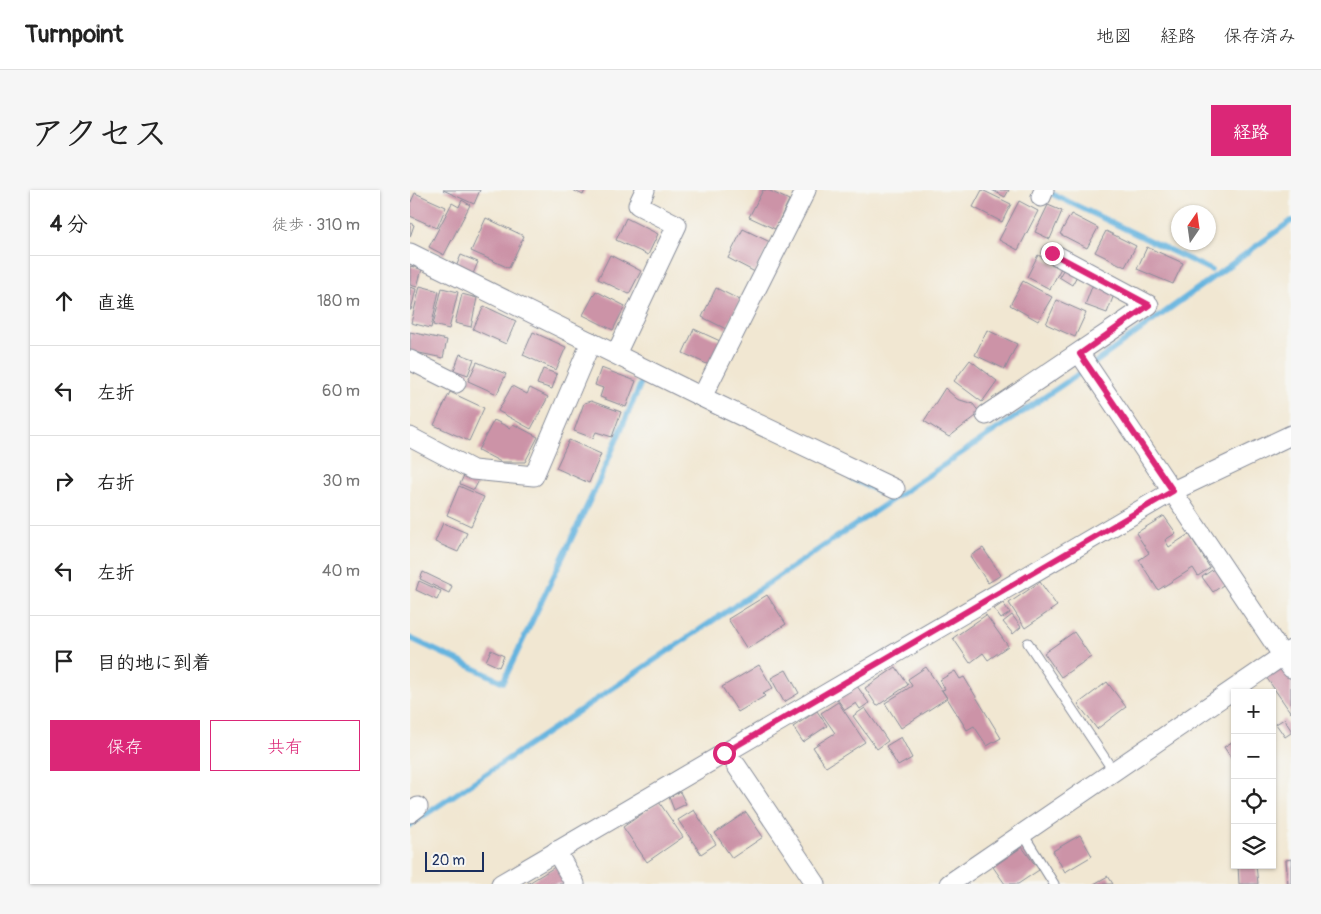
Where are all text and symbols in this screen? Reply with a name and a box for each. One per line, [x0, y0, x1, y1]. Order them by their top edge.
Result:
text: Turnpoint [25, 20, 123, 49]
text: 地図 [1096, 25, 1132, 48]
text: 経路 [1160, 25, 1196, 48]
text: 保存済み [1224, 25, 1296, 48]
button: 経路 [1211, 105, 1291, 156]
text: アクセス [30, 112, 168, 156]
north arrow [1171, 205, 1216, 250]
text: 4 分 [50, 211, 88, 238]
text: 徒歩 · 310 m [272, 215, 360, 235]
route end [1041, 242, 1064, 265]
icon: ahead [50, 287, 78, 315]
text: 直進 [97, 291, 135, 315]
text: 180 m [317, 291, 360, 311]
icon: left [50, 377, 78, 405]
text: 左折 [97, 381, 135, 405]
text: 60 m [322, 381, 360, 401]
icon: right [50, 467, 78, 495]
text: 右折 [97, 471, 135, 495]
text: 30 m [322, 471, 360, 491]
icon: left [50, 557, 78, 585]
text: 左折 [97, 561, 135, 585]
text: 40 m [322, 561, 360, 581]
icon: arrive [50, 647, 78, 675]
text: 目的地に到着 [97, 651, 211, 675]
map controls [1231, 689, 1276, 869]
button: + [1231, 689, 1276, 734]
button: 保存 [50, 720, 200, 771]
button: 共有 [210, 720, 360, 771]
button: − [1231, 734, 1276, 779]
route start [713, 742, 736, 765]
button: locate [1231, 779, 1276, 824]
button: layers [1231, 824, 1276, 869]
scale bar [425, 849, 484, 872]
text: 20 m [432, 852, 465, 869]

